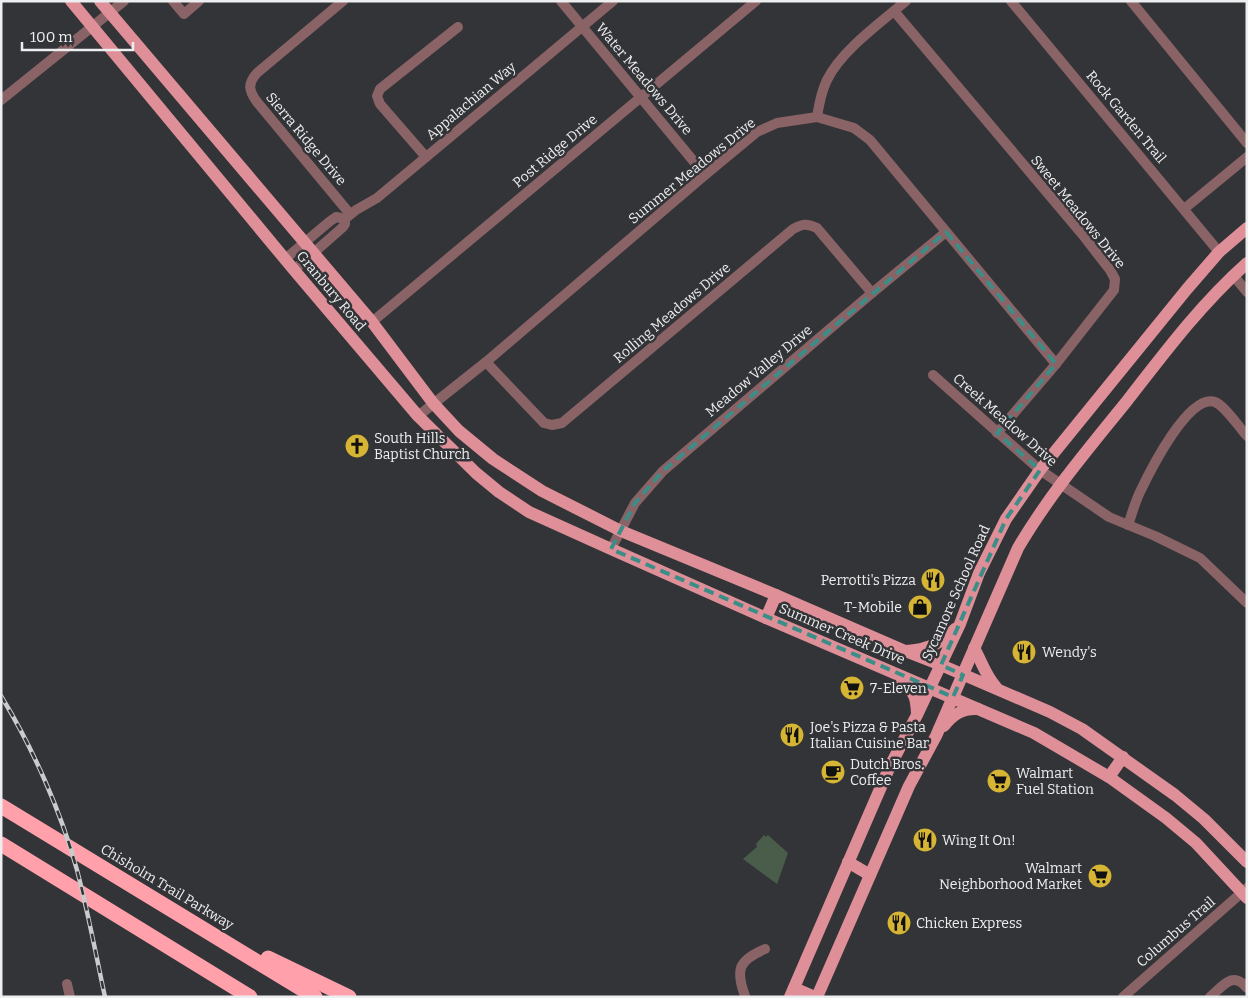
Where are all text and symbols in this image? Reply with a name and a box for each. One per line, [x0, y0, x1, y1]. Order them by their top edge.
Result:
scale bar [22, 20, 134, 52]
street label: Water Meadows Drive [592, 20, 696, 138]
text: 100 m [30, 28, 73, 46]
street label: Appalachian Way [423, 58, 520, 144]
street label: Rock Garden Trail [1082, 67, 1170, 167]
street label: Sierra Ridge Drive [262, 89, 350, 189]
street label: Post Ridge Drive [509, 111, 601, 191]
street label: Summer Meadows Drive [625, 114, 759, 228]
street label: Sweet Meadows Drive [1027, 152, 1129, 272]
street label: Granbury Road [293, 248, 369, 334]
street label: Rolling Meadows Drive [610, 259, 734, 367]
street label: Meadow Valley Drive [702, 321, 816, 421]
street label: Creek Meadow Drive [949, 370, 1061, 470]
place label: South Hills Baptist Church [374, 430, 470, 463]
church icon: South Hills Baptist Church [344, 433, 370, 459]
street label: Sycamore School Road [918, 522, 994, 664]
restaurant icon: Perrotti's Pizza [920, 567, 946, 593]
place label: Perrotti's Pizza [821, 572, 916, 589]
shop icon: T-Mobile [907, 594, 933, 620]
place label: T-Mobile [844, 599, 902, 616]
street label: Summer Creek Drive [776, 600, 908, 668]
restaurant icon: Wendy's [1011, 639, 1037, 665]
place label: Wendy's [1042, 644, 1097, 661]
supermarket icon: 7-Eleven [839, 675, 865, 701]
place label: 7-Eleven [870, 680, 927, 697]
place label: Joe's Pizza & Pasta Italian Cuisine Bar [809, 719, 929, 752]
restaurant icon: Joe's Pizza & Pasta Italian Cuisine Bar [779, 722, 805, 748]
place label: Dutch Bros. Coffee [850, 756, 924, 789]
cafe icon: Dutch Bros. Coffee [820, 759, 846, 785]
place label: Walmart Fuel Station [1016, 765, 1094, 798]
supermarket icon: Walmart Fuel Station [986, 768, 1012, 794]
restaurant icon: Wing It On! [912, 827, 938, 853]
place label: Wing It On! [942, 832, 1016, 849]
street label: Chisholm Trail Parkway [97, 840, 237, 934]
place label: Walmart Neighborhood Market [939, 860, 1082, 893]
supermarket icon: Walmart Neighborhood Market [1087, 863, 1113, 889]
street label: Columbus Trail [1133, 893, 1219, 971]
restaurant icon: Chicken Express [886, 910, 912, 936]
place label: Chicken Express [916, 915, 1022, 932]

